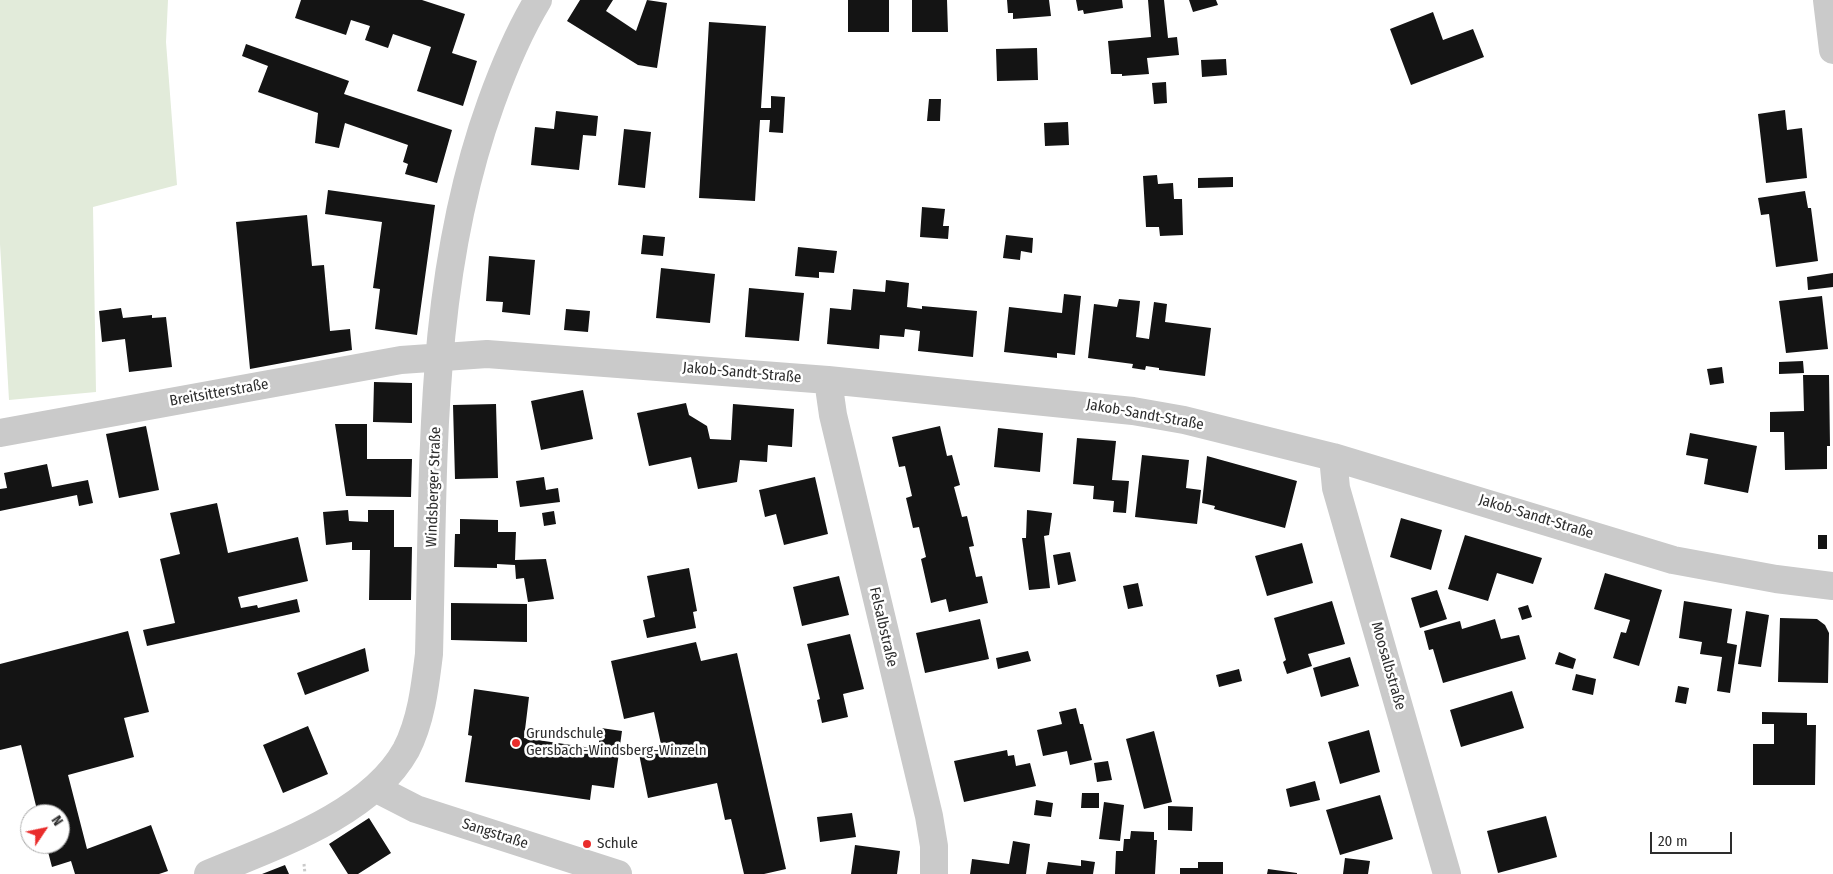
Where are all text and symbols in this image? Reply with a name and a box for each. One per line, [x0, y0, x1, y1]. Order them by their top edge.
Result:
street label: Jakob-Sandt-Straße [682, 359, 802, 387]
street label: Breitsitterstraße [168, 375, 270, 411]
street label: Jakob-Sandt-Straße [1085, 396, 1205, 434]
street label: Windsberger Straße [423, 426, 445, 548]
street label: Jakob-Sandt-Straße [1476, 491, 1596, 543]
street label: Felsalbstraße [865, 585, 901, 669]
street label: Moosalbstraße [1367, 620, 1409, 712]
place label: Grundschule Gersbach-Windsberg-Winzeln [526, 725, 707, 760]
marker: Grundschule Gersbach-Windsberg-Winzeln [510, 737, 522, 749]
north arrow [20, 804, 70, 854]
text: N [48, 813, 66, 829]
street label: Sangstraße [460, 815, 530, 853]
scale bar [1653, 822, 1736, 854]
text: 20 m [1658, 832, 1688, 850]
place label: Schule [597, 835, 638, 853]
marker: Schule [581, 838, 593, 850]

